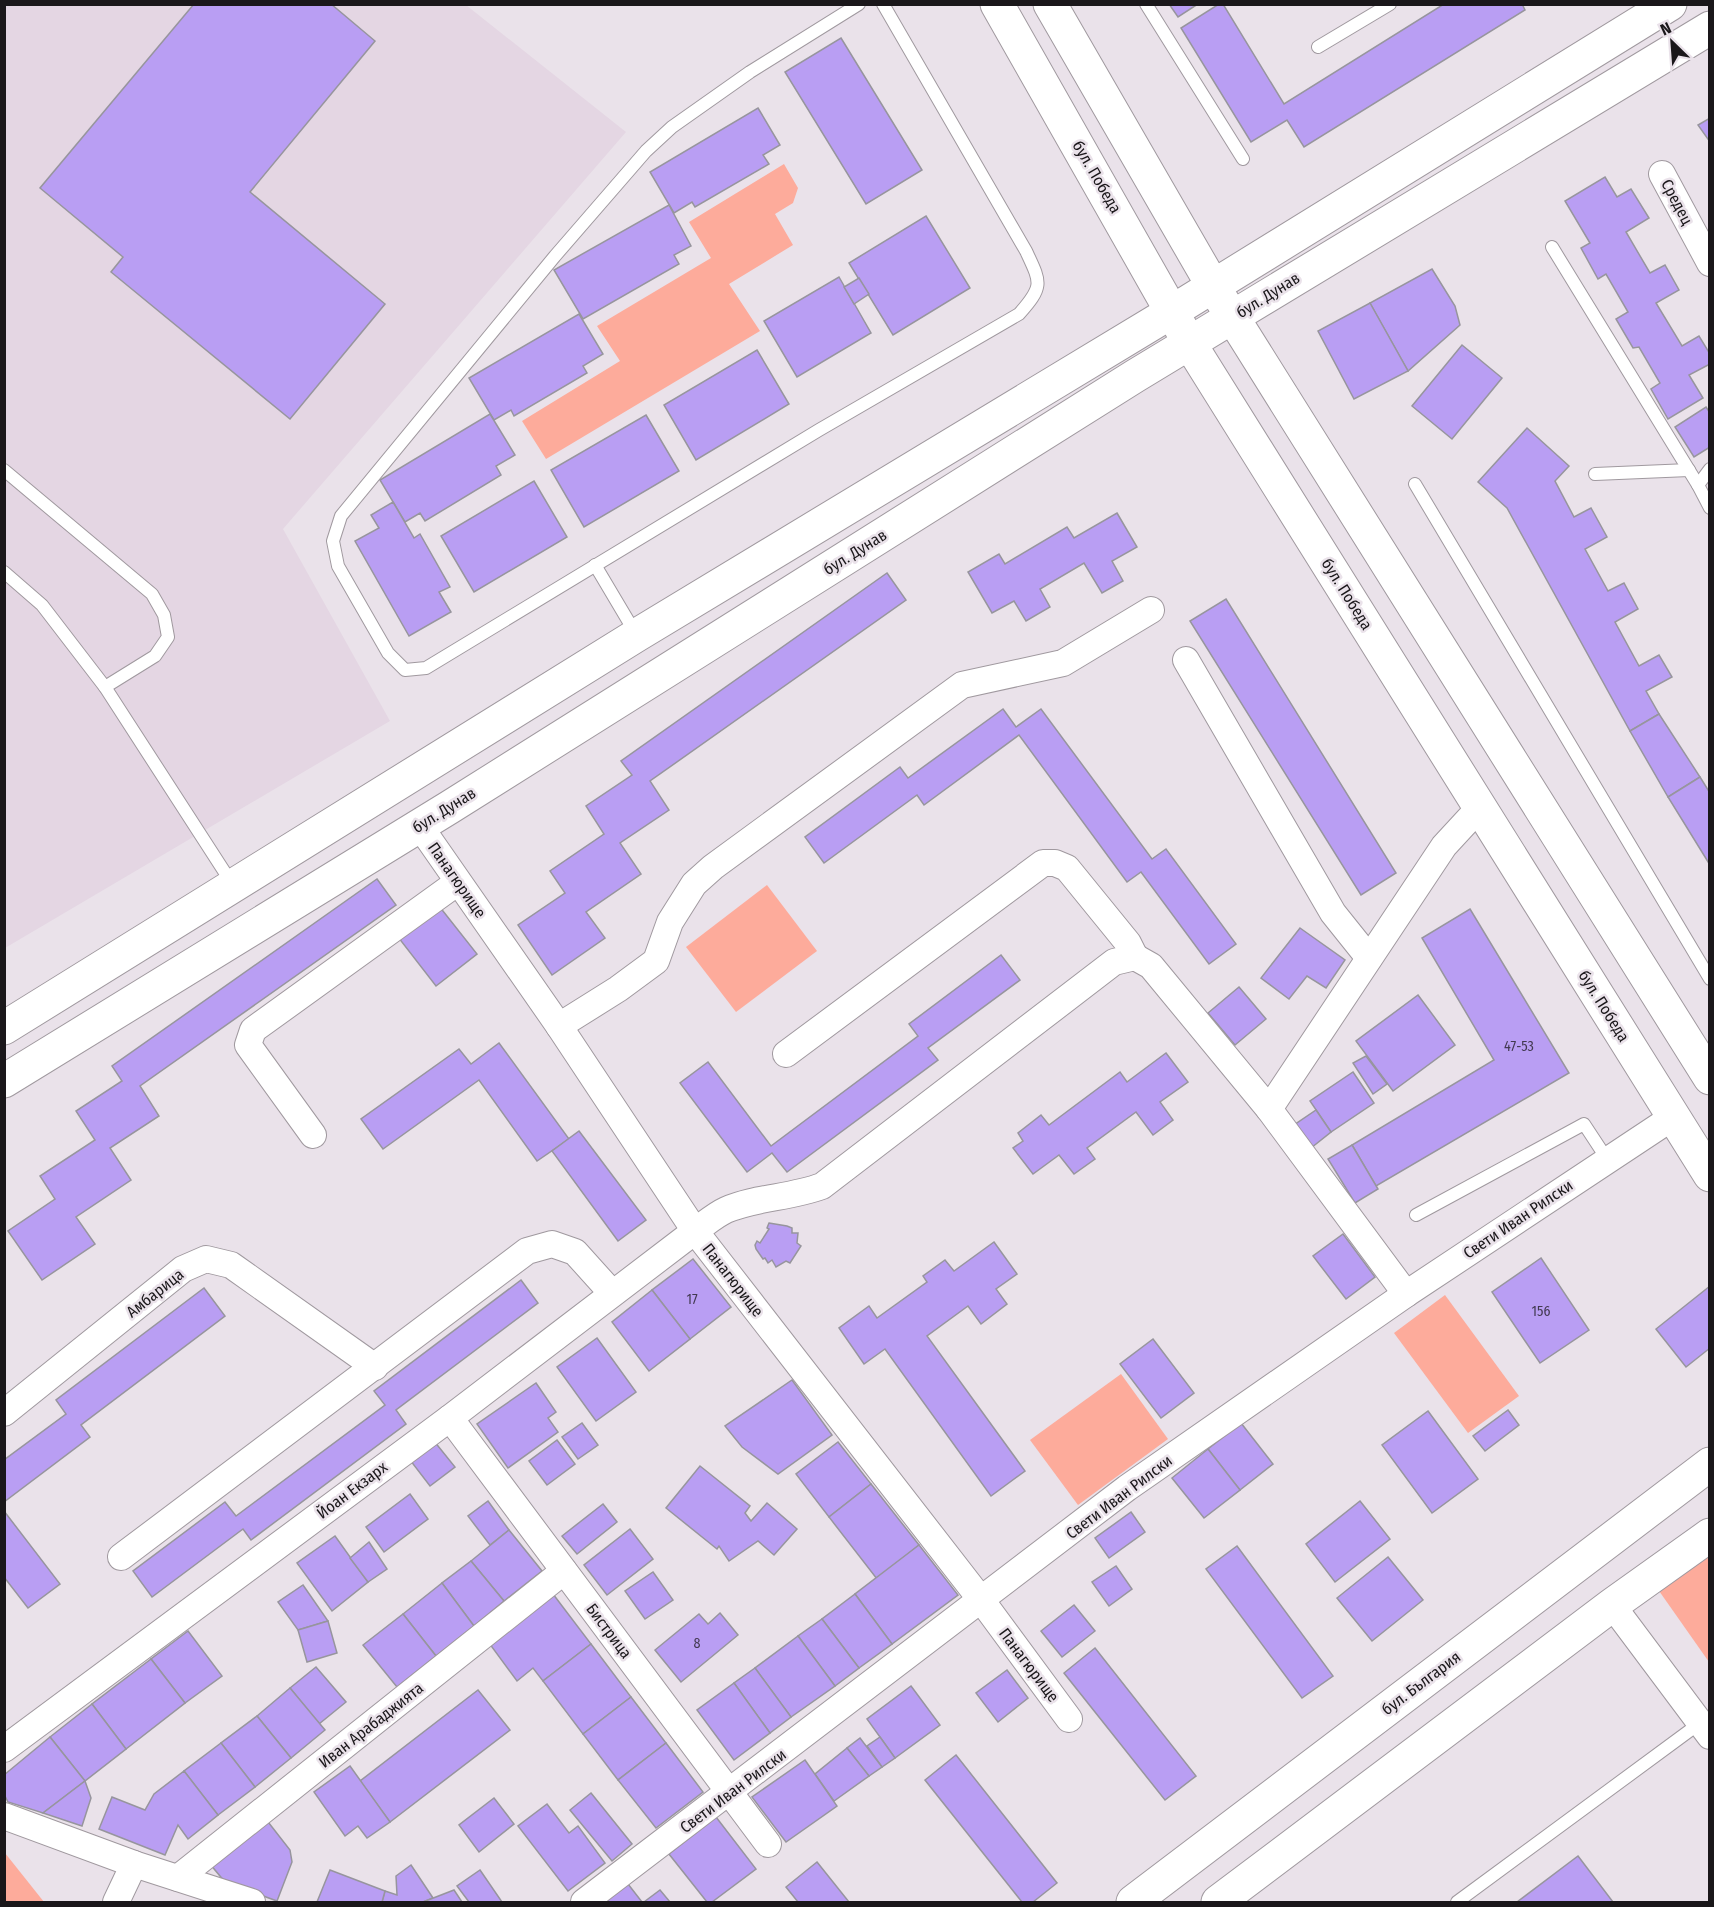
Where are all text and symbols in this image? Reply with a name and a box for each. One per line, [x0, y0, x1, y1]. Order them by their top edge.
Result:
north arrow [1642, 12, 1702, 72]
text: N [1658, 18, 1674, 39]
street label: бул. Победа [1069, 137, 1125, 217]
street label: Средец [1657, 176, 1697, 228]
street label: бул. Дунав [1233, 268, 1303, 322]
street label: бул. Дунав [820, 525, 890, 579]
street label: бул. Победа [1318, 555, 1376, 633]
street label: бул. Дунав [409, 783, 479, 837]
street label: Панагюрище [424, 839, 490, 921]
street label: бул. Победа [1575, 967, 1633, 1045]
house number: 47-53 [1504, 1038, 1534, 1055]
street label: Свети Иван Рилски [1460, 1175, 1576, 1263]
street label: Панагюрище [698, 1240, 768, 1321]
street label: Амбарица [123, 1265, 188, 1321]
house number: 17 [686, 1291, 698, 1308]
house number: 156 [1532, 1303, 1550, 1320]
street label: Свети Иван Рилски [1062, 1451, 1176, 1543]
street label: Йоан Екзарх [313, 1457, 391, 1523]
street label: Бистрица [582, 1600, 636, 1662]
street label: Панагюрище [995, 1624, 1063, 1706]
house number: 8 [694, 1635, 701, 1652]
street label: бул. България [1378, 1647, 1464, 1719]
street label: Иван Арабаджията [315, 1678, 427, 1772]
street label: Свети Иван Рилски [676, 1745, 790, 1837]

